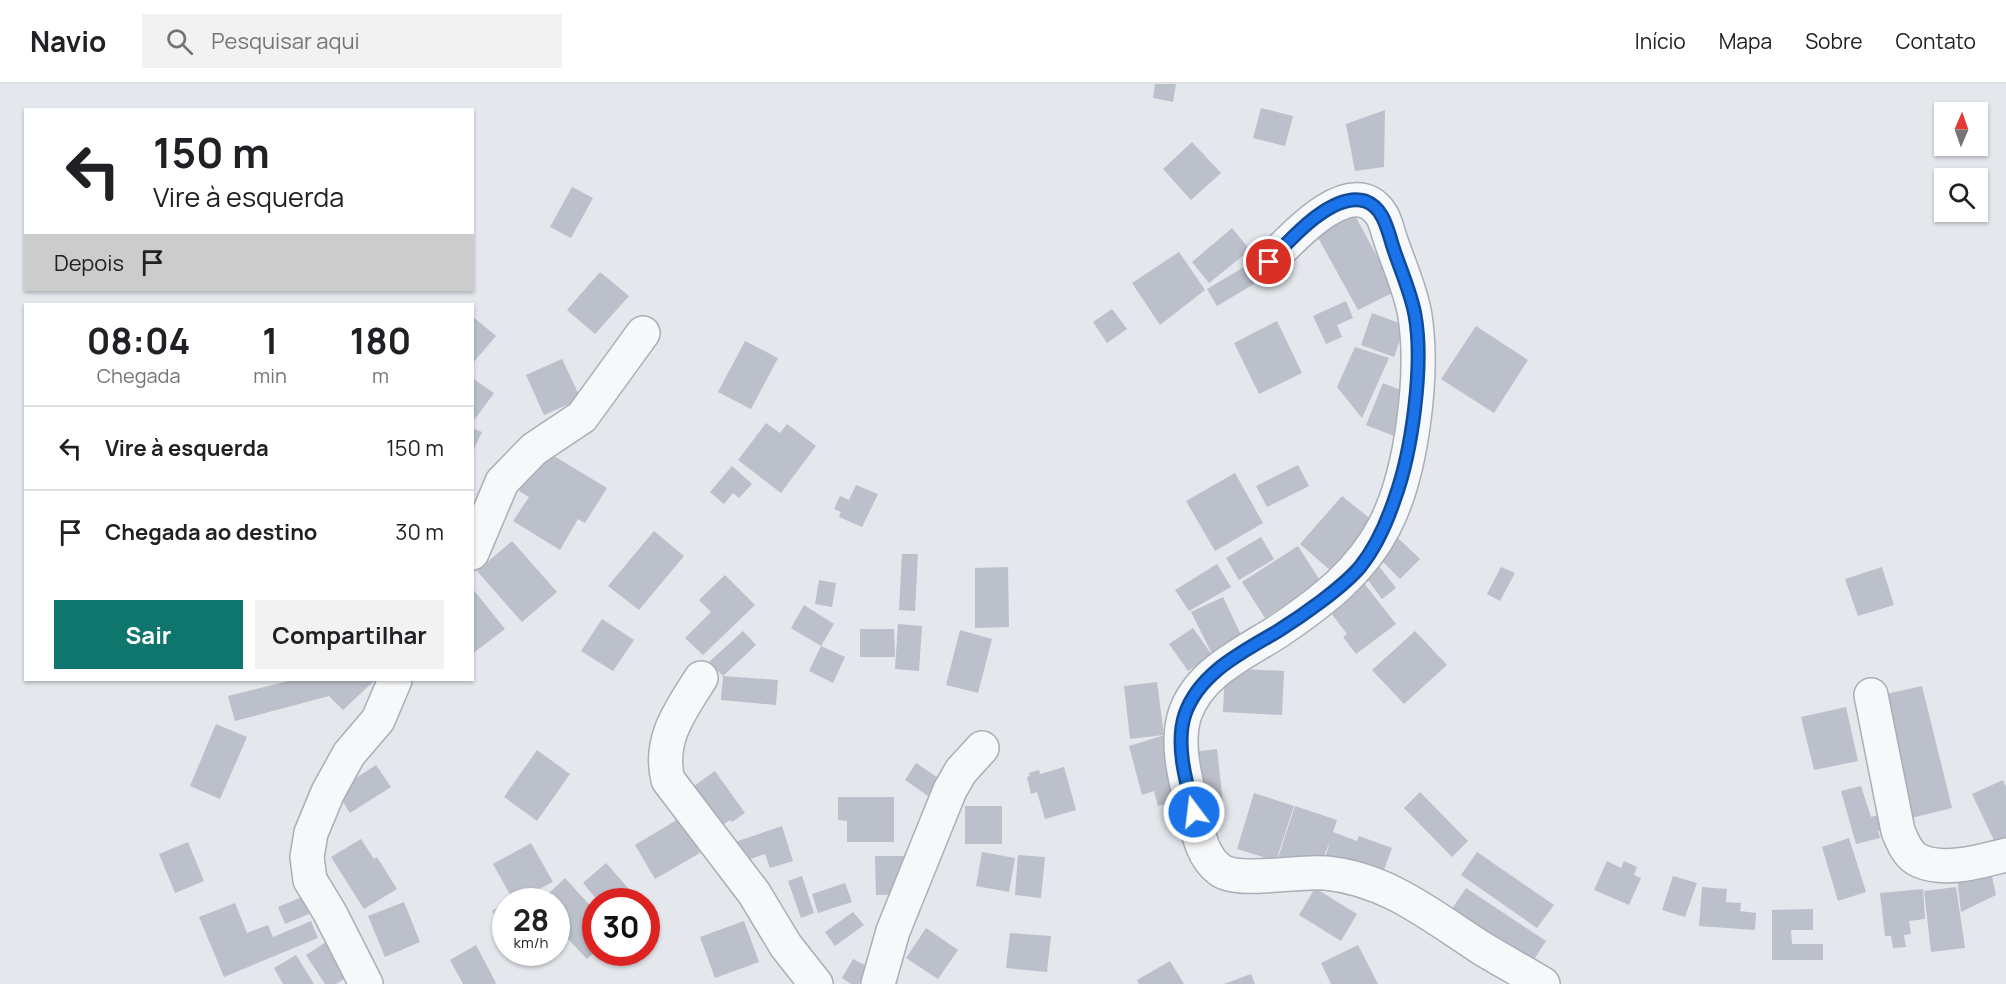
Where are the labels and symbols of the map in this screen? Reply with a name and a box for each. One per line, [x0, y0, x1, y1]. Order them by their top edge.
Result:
north arrow [1934, 102, 1988, 156]
pin [1243, 236, 1294, 287]
position arrow [1162, 780, 1226, 844]
speed limit sign: 30 [582, 888, 660, 966]

